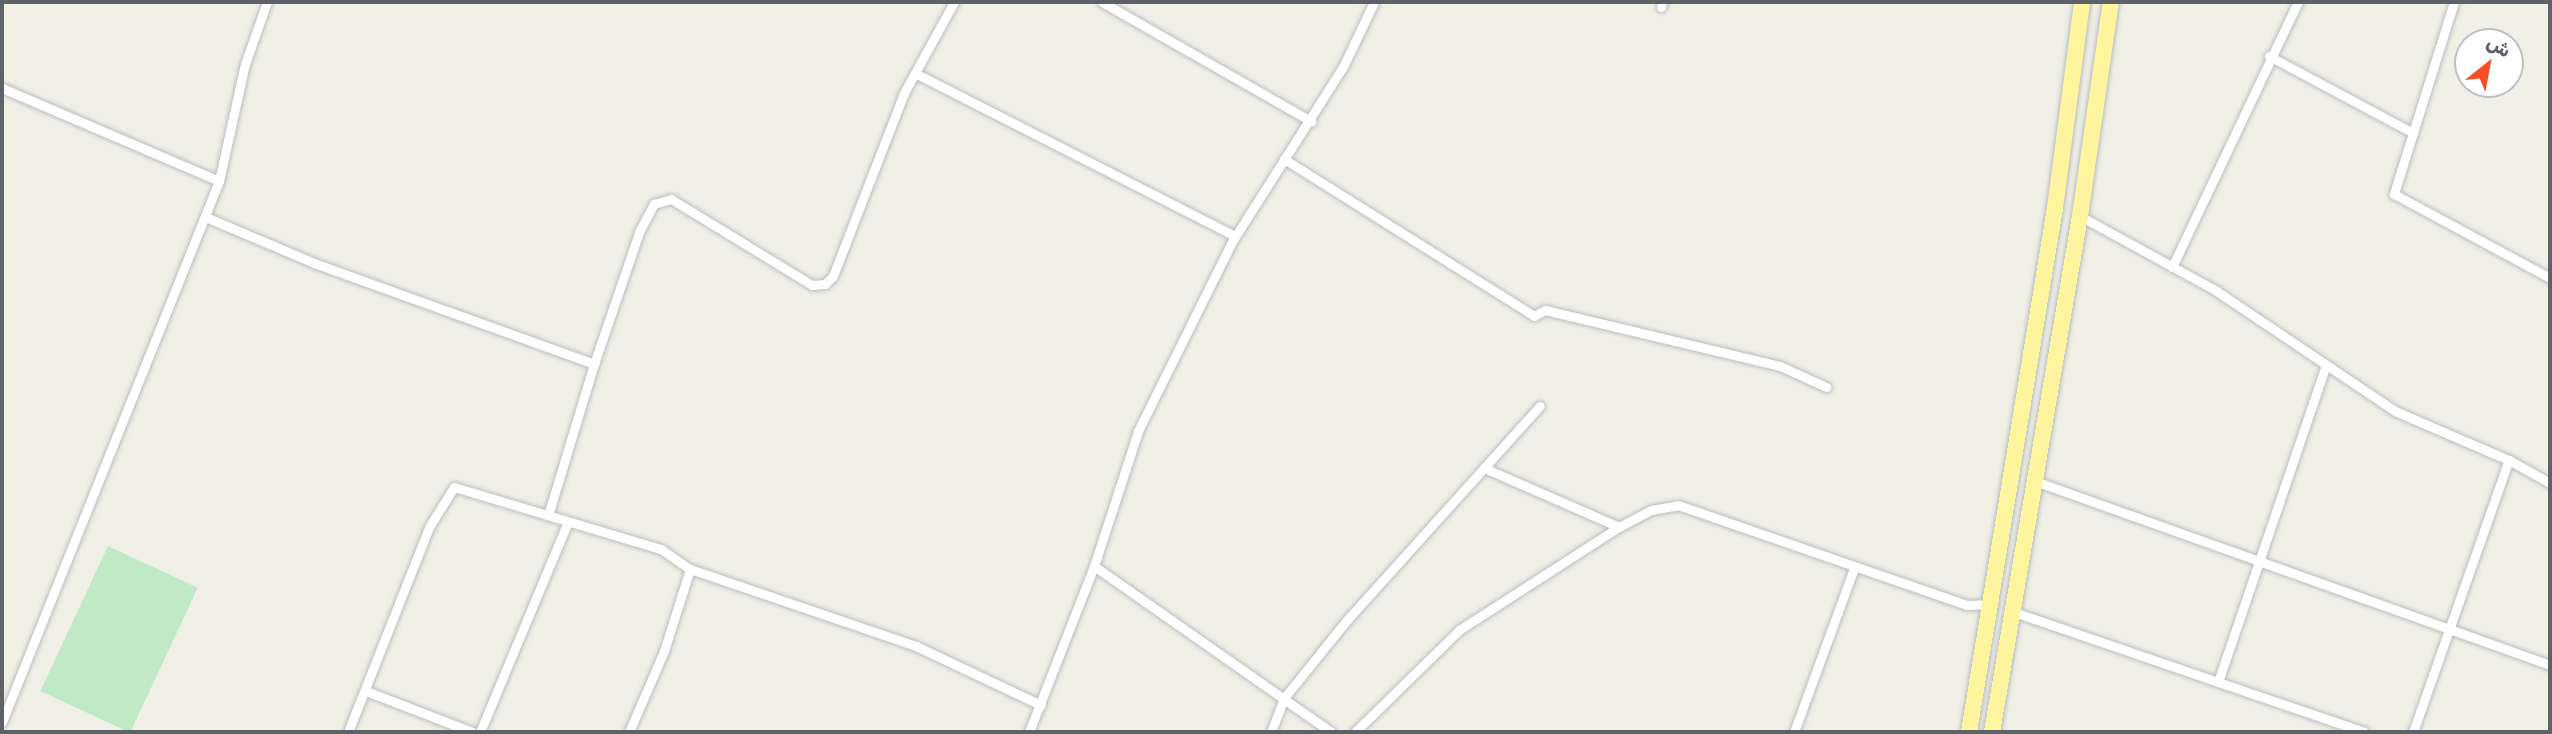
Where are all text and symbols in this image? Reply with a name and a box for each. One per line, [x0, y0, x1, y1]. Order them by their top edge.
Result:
north arrow [2454, 28, 2524, 98]
text: ش [2483, 30, 2515, 62]

